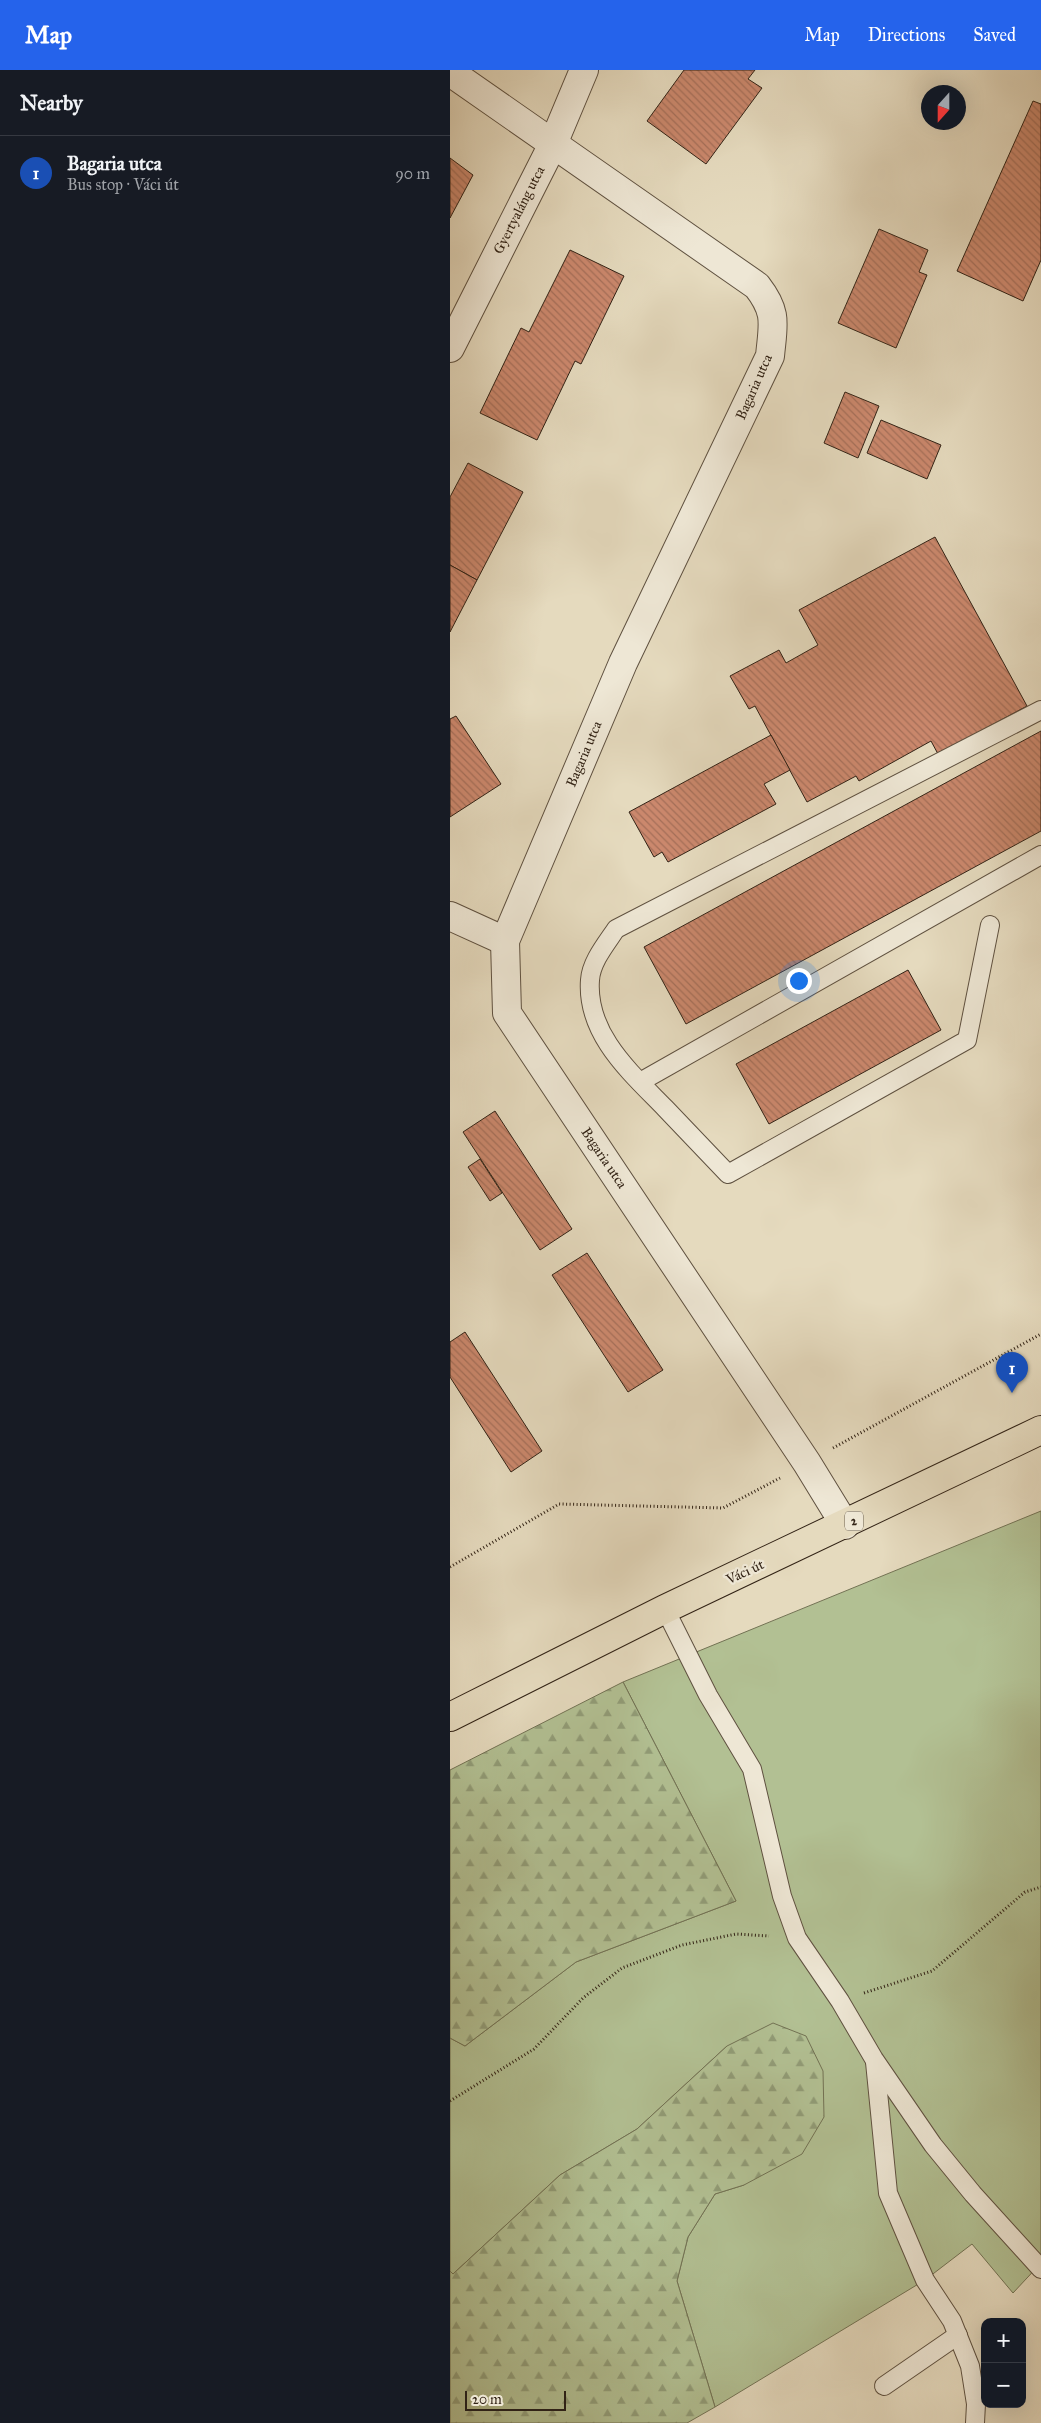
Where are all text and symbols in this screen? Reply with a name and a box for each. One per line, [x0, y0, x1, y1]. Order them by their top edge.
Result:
text: Map [25, 20, 72, 50]
text: Map [804, 24, 840, 46]
text: Directions [868, 24, 945, 46]
text: Saved [973, 24, 1016, 46]
north arrow [921, 85, 966, 130]
text: Nearby [20, 90, 83, 116]
text: Bagaria utca [67, 152, 162, 175]
street label: Gyertyaláng utca [490, 163, 548, 257]
text: 1 [33, 164, 39, 183]
text: 90 m [395, 164, 430, 183]
text: Bus stop · Váci út [67, 175, 179, 194]
street label: Bagaria utca [732, 352, 776, 422]
street label: Bagaria utca [563, 718, 606, 789]
your location [786, 968, 812, 994]
street label: Bagaria utca [577, 1124, 631, 1192]
pin: 1 [996, 1352, 1028, 1393]
road number: 2 [845, 1512, 863, 1530]
street label: Váci út [722, 1556, 767, 1589]
map controls [981, 2318, 1026, 2408]
button: + [981, 2318, 1026, 2363]
button: − [981, 2363, 1026, 2408]
scale bar [465, 2388, 566, 2411]
text: 20 m [472, 2391, 502, 2408]

